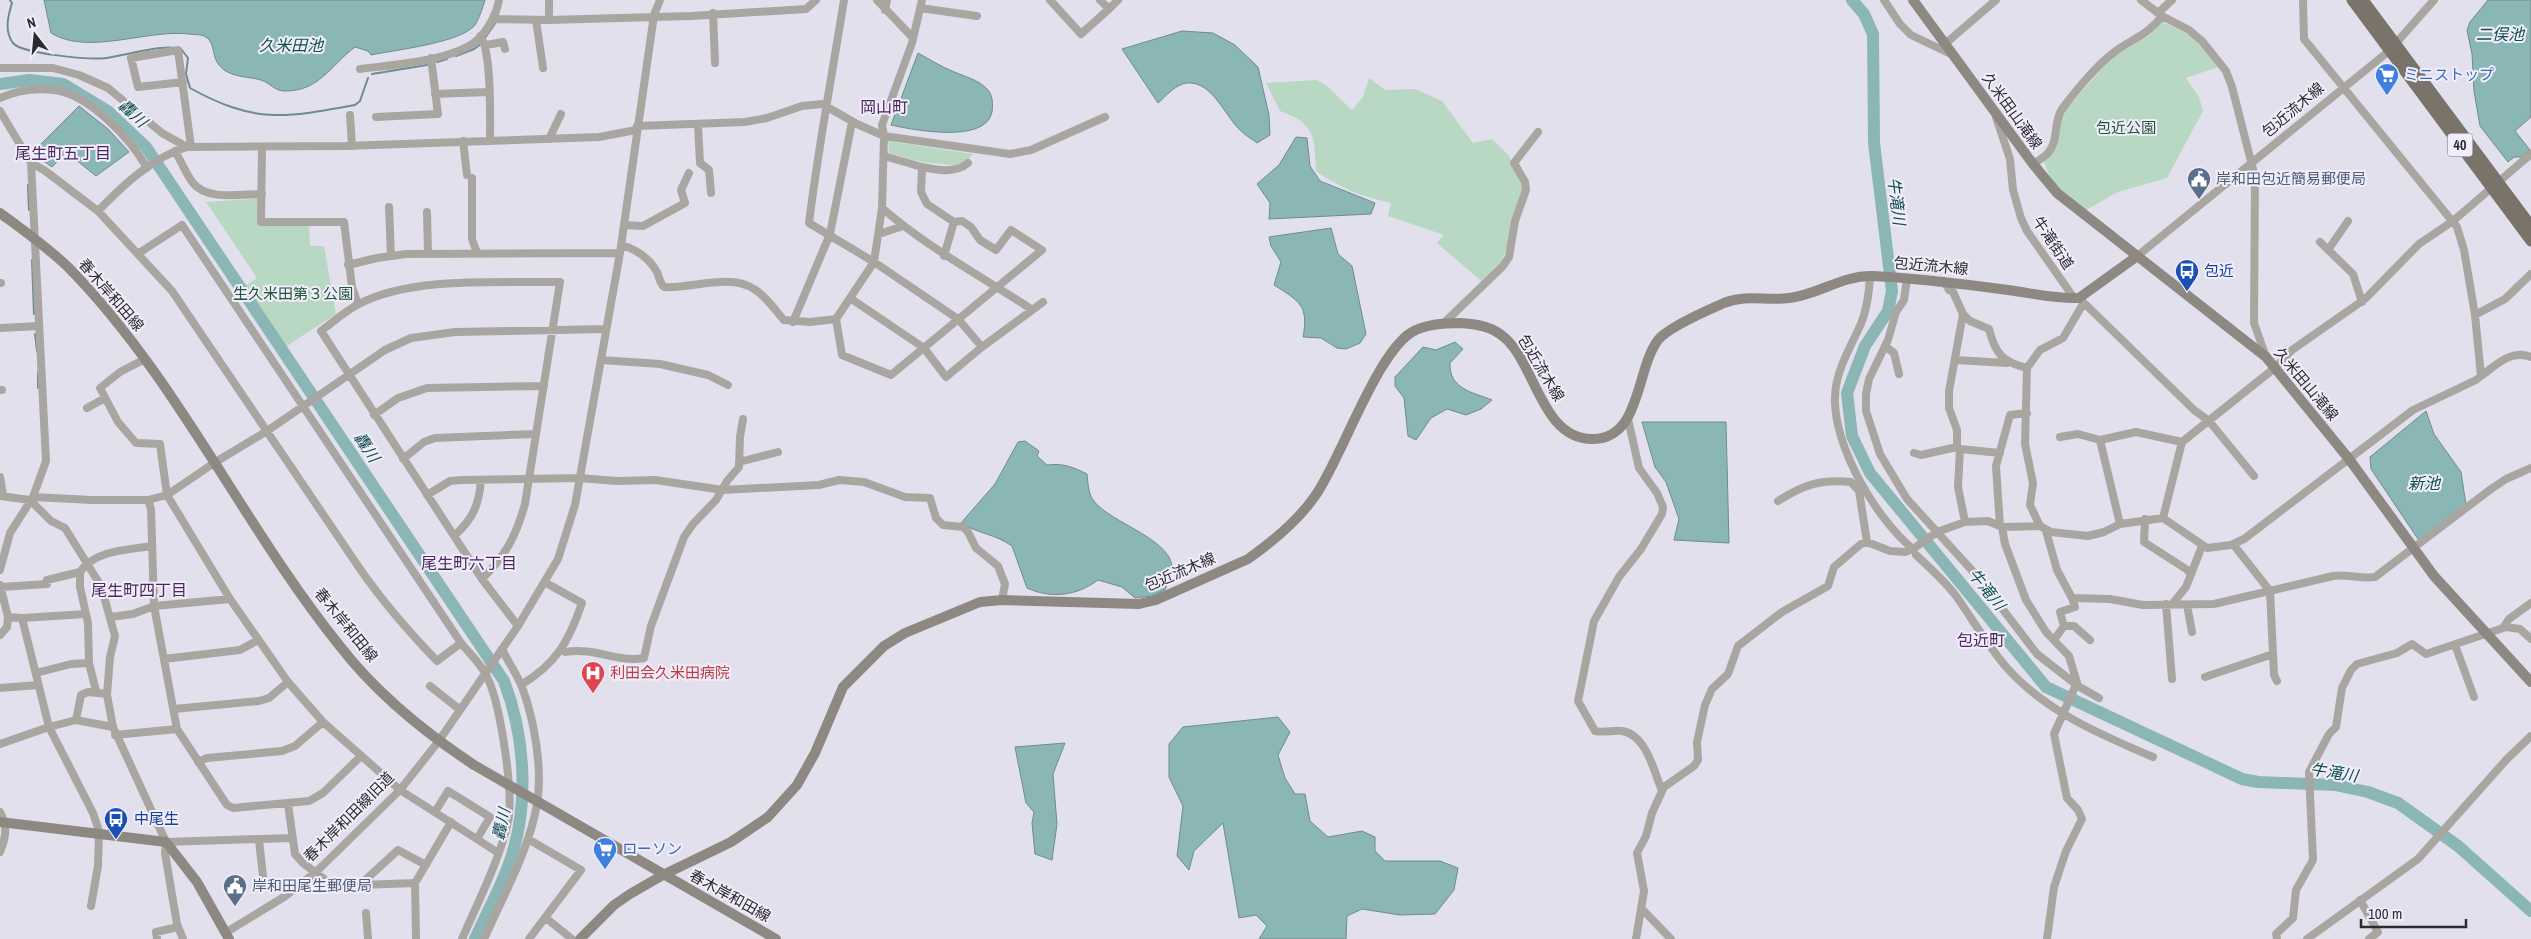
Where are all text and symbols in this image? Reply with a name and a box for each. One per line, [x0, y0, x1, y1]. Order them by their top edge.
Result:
north arrow [10, 10, 60, 60]
text: N [25, 13, 38, 32]
water label: 二俣池 [2476, 23, 2526, 45]
water label: 久米田池 [259, 34, 325, 56]
supermarket icon: ミニストップ [2374, 62, 2400, 96]
place label: ミニストップ [2404, 64, 2494, 85]
street label: 久米田山滝線 [1977, 68, 2047, 153]
street label: 包近流木線 [2257, 77, 2328, 142]
water label: 轟川 [114, 94, 154, 133]
district label: 岡山町 [860, 96, 908, 118]
park label: 包近公園 [2096, 117, 2156, 138]
road number: 40 [2448, 134, 2472, 156]
district label: 尾生町五丁目 [15, 142, 111, 164]
public building icon: 岸和田包近簡易郵便局 [2186, 166, 2212, 200]
place label: 岸和田包近簡易郵便局 [2216, 168, 2366, 189]
water label: 牛滝川 [1883, 176, 1911, 228]
street label: 牛滝街道 [2028, 212, 2079, 273]
street label: 包近流木線 [1893, 252, 1969, 279]
street label: 春木岸和田線 [74, 254, 149, 336]
bus stop icon: 包近 [2174, 258, 2200, 292]
place label: 包近 [2204, 260, 2234, 281]
park label: 生久米田第３公園 [233, 283, 353, 304]
street label: 包近流木線 [1513, 330, 1570, 405]
street label: 久米田山滝線 [2269, 342, 2343, 425]
water label: 轟川 [349, 428, 386, 468]
water label: 新池 [2408, 472, 2442, 494]
street label: 包近流木線 [1141, 547, 1218, 596]
district label: 尾生町六丁目 [421, 552, 517, 574]
water label: 牛滝川 [1963, 563, 2012, 616]
district label: 尾生町四丁目 [91, 579, 187, 601]
street label: 春木岸和田線 [310, 583, 383, 666]
district label: 包近町 [1957, 629, 2005, 651]
hospital icon: 利田会久米田病院 [580, 660, 606, 694]
place label: 利田会久米田病院 [610, 662, 730, 683]
water label: 牛滝川 [2309, 757, 2361, 787]
street label: 春木岸和田線旧道 [299, 767, 399, 867]
water label: 轟川 [487, 804, 516, 842]
bus stop icon: 中尾生 [103, 806, 129, 840]
place label: 中尾生 [134, 808, 179, 829]
supermarket icon: ローソン [592, 836, 618, 870]
place label: ローソン [622, 838, 682, 859]
street label: 春木岸和田線 [686, 865, 775, 927]
public building icon: 岸和田尾生郵便局 [222, 873, 248, 907]
place label: 岸和田尾生郵便局 [252, 875, 372, 896]
scale bar [2361, 896, 2466, 928]
text: 100 m [2368, 903, 2402, 924]

